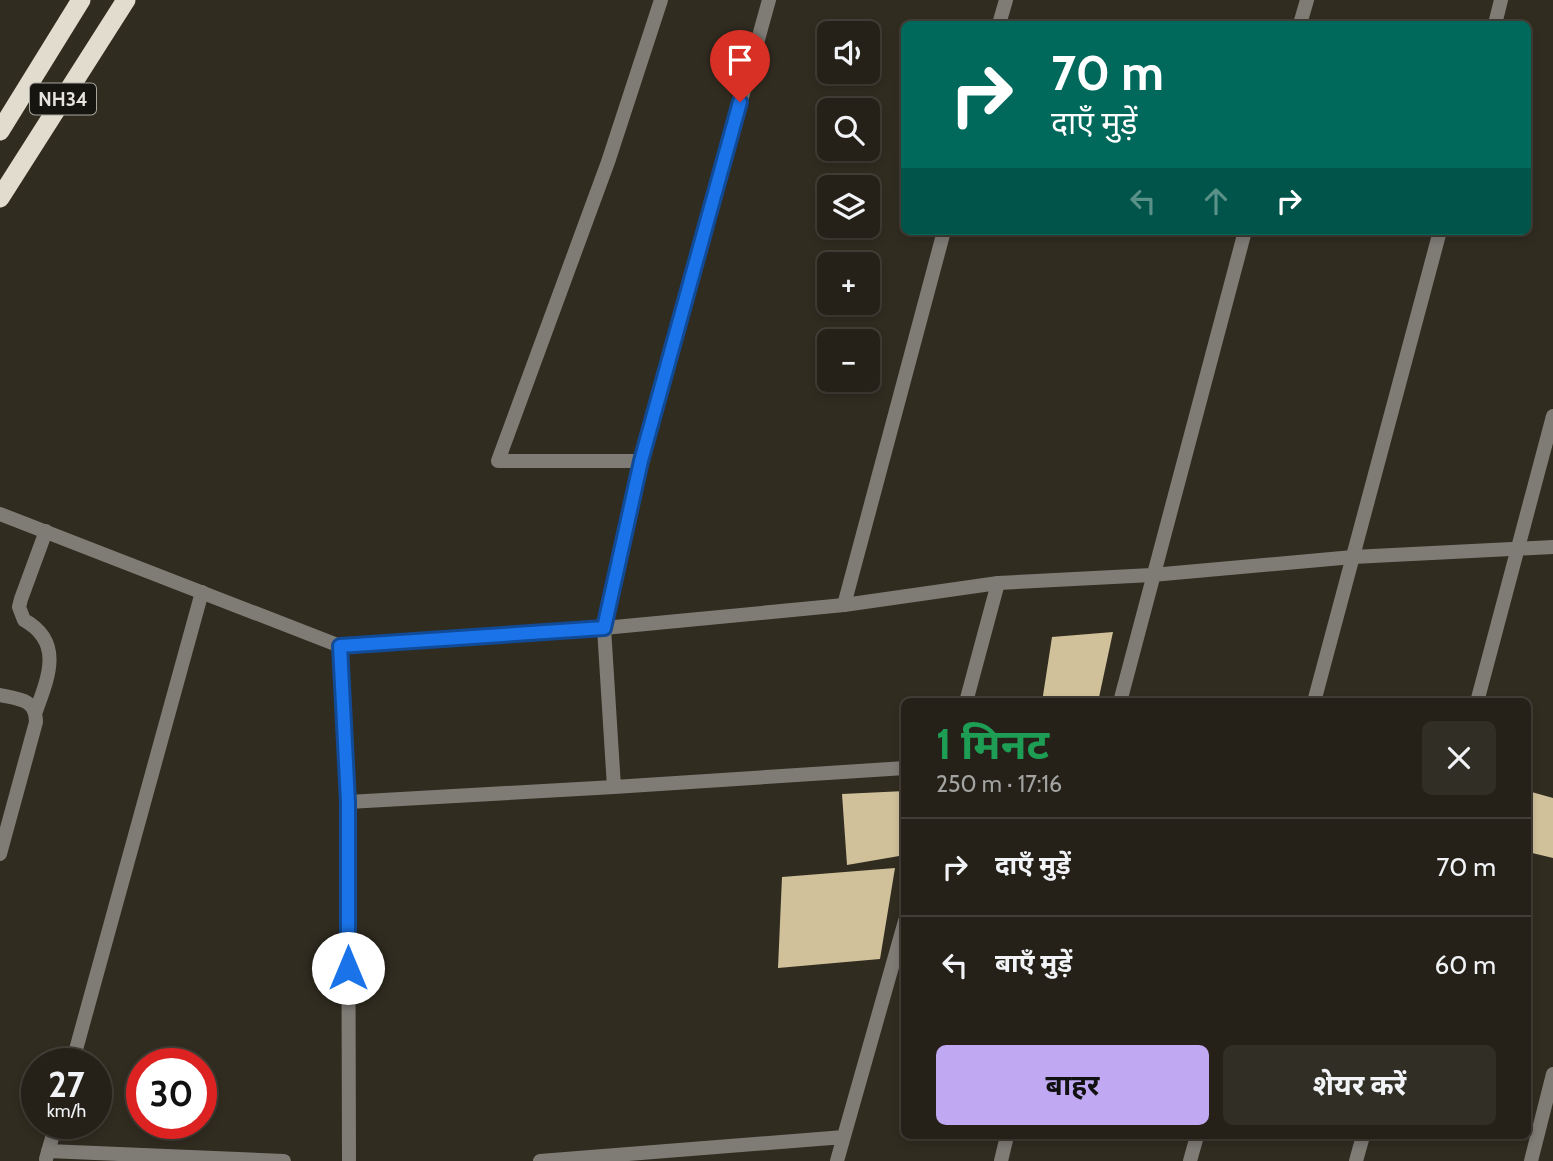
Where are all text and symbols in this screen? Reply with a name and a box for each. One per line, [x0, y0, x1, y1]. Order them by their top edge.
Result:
map controls [817, 21, 880, 392]
button: sound [817, 21, 880, 84]
pin [710, 30, 770, 102]
icon: arrive [721, 41, 759, 79]
text: 70 m [1051, 43, 1164, 102]
icon: right [936, 49, 1027, 140]
road number: NH34 [30, 83, 96, 114]
button: search [817, 98, 880, 161]
text: दाएँ मुड़ें [1051, 103, 1137, 142]
button: layers [817, 175, 880, 238]
icon: left [1124, 182, 1162, 220]
icon: ahead [1197, 182, 1235, 220]
icon: right [1270, 182, 1308, 220]
button: + [817, 252, 880, 315]
button: − [817, 329, 880, 392]
text: 1 मिनट [936, 718, 1049, 770]
button: close [1422, 721, 1496, 795]
text: 250 m · 17:16 [936, 770, 1062, 798]
icon: right [936, 848, 974, 886]
text: दाएँ मुड़ें [995, 849, 1071, 881]
text: 70 m [1436, 851, 1496, 883]
position arrow [311, 931, 385, 1005]
icon: left [936, 946, 974, 984]
text: बाएँ मुड़ें [995, 947, 1072, 979]
text: 60 m [1434, 949, 1496, 981]
button: बाहर [936, 1045, 1209, 1125]
button: शेयर करें [1223, 1045, 1496, 1125]
speed limit sign: 30 [126, 1048, 217, 1139]
text: 27 [48, 1063, 85, 1106]
text: km/h [47, 1100, 86, 1122]

